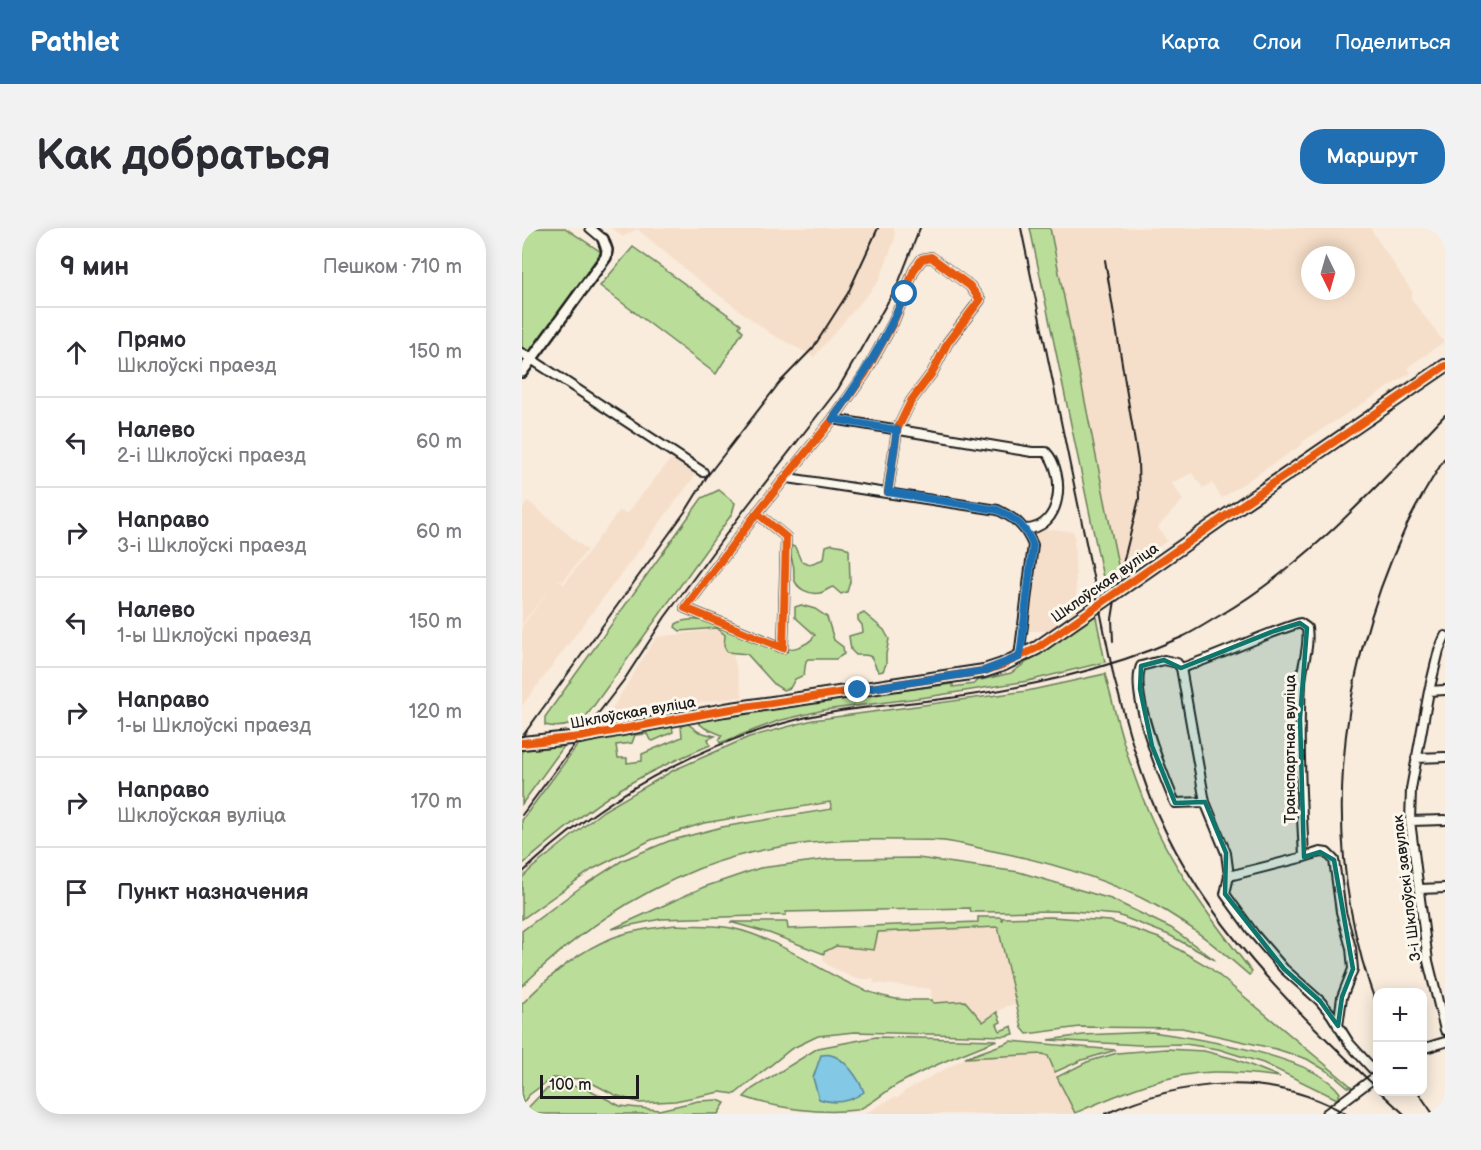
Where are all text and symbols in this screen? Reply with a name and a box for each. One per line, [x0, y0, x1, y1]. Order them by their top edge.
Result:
text: Pathlet [30, 26, 119, 59]
text: Карта [1161, 30, 1220, 55]
text: Слои [1253, 30, 1302, 55]
text: Поделиться [1335, 30, 1451, 55]
button: Маршрут [1300, 129, 1445, 184]
text: Как добраться [36, 131, 331, 182]
north arrow [1301, 246, 1355, 300]
text: 9 мин [60, 252, 129, 283]
text: Пешком · 710 m [323, 255, 462, 279]
route start [891, 280, 917, 306]
text: Прямо [117, 327, 186, 354]
icon: ahead [60, 336, 93, 369]
text: 150 m [409, 340, 462, 364]
text: Шклоўскі праезд [117, 354, 276, 378]
text: Налево [117, 417, 195, 444]
icon: left [60, 426, 93, 459]
text: 60 m [416, 430, 462, 454]
text: 2-і Шклоўскі праезд [117, 444, 306, 468]
text: Направо [117, 507, 209, 534]
icon: right [60, 516, 93, 549]
text: 60 m [416, 520, 462, 544]
text: 3-і Шклоўскі праезд [117, 534, 306, 558]
street label: Шклоўская вуліца [1048, 539, 1162, 627]
text: Налево [117, 597, 195, 624]
icon: left [60, 606, 93, 639]
text: 150 m [409, 610, 462, 634]
text: 1-ы Шклоўскі праезд [117, 624, 311, 648]
street label: Транспартная вуліца [1281, 674, 1300, 823]
route end [844, 676, 870, 702]
text: Направо [117, 687, 209, 714]
street label: Шклоўская вуліца [569, 693, 697, 733]
icon: right [60, 696, 93, 729]
text: 120 m [409, 700, 462, 724]
text: 1-ы Шклоўскі праезд [117, 714, 311, 738]
text: Направо [117, 777, 209, 804]
icon: right [60, 786, 93, 819]
text: 170 m [411, 790, 462, 814]
text: Шклоўская вуліца [117, 804, 286, 828]
street label: 3-і Шклоўскі завулак [1389, 814, 1425, 962]
icon: arrive [60, 876, 93, 909]
text: Пункт назначения [117, 879, 309, 906]
map controls [1373, 988, 1427, 1096]
button: + [1373, 988, 1427, 1042]
button: − [1373, 1042, 1427, 1096]
scale bar [540, 1072, 639, 1100]
text: 100 m [549, 1076, 592, 1095]

